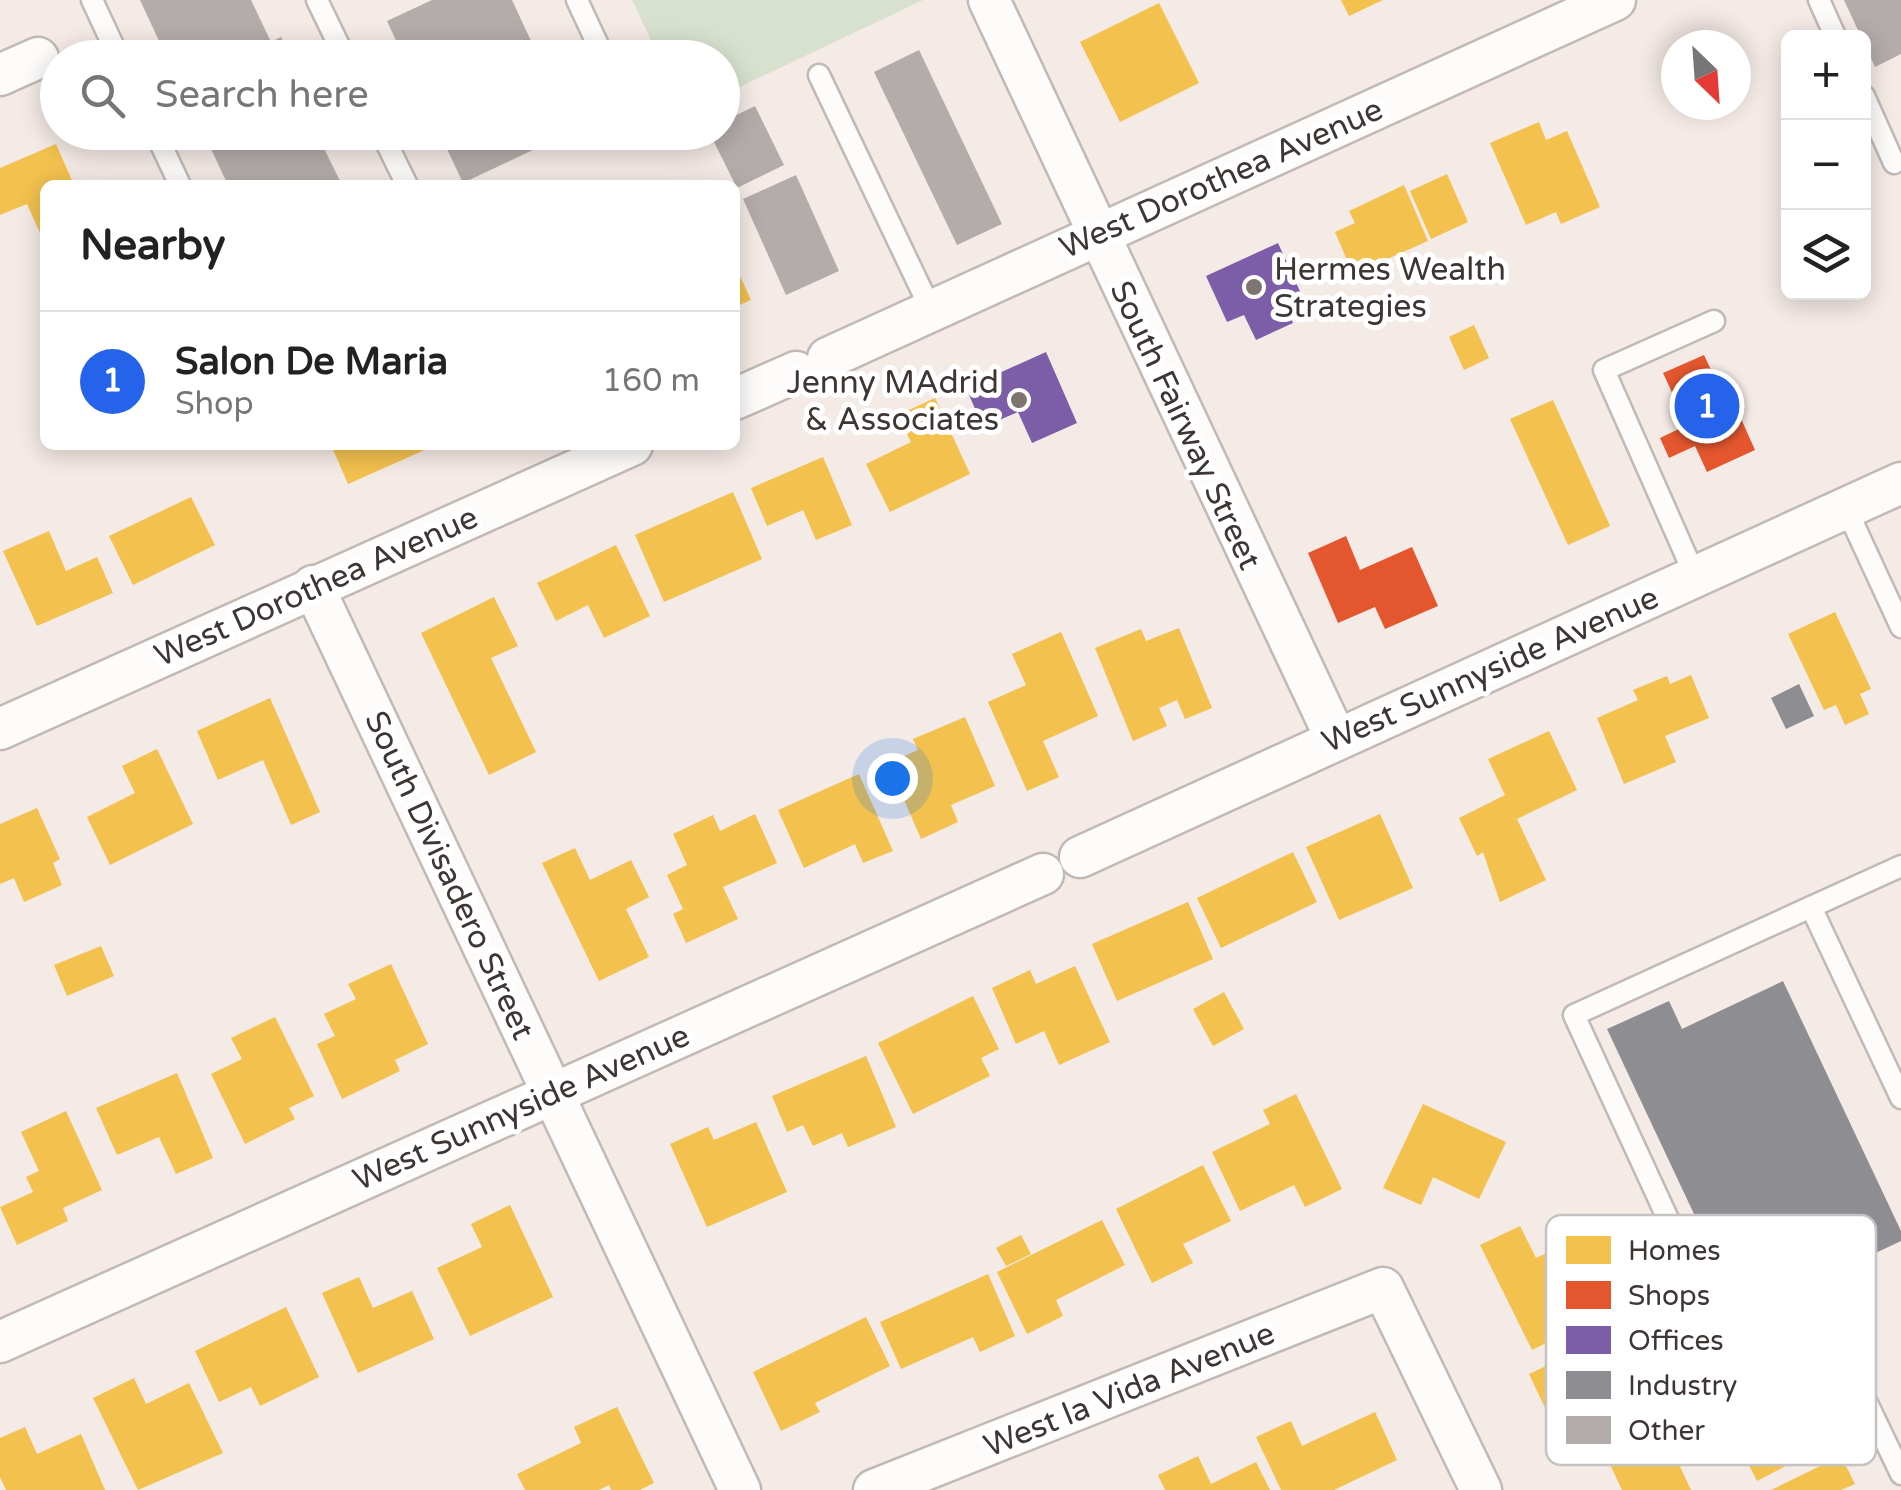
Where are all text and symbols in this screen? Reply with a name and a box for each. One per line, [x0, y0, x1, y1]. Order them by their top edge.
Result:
north arrow [1661, 30, 1751, 120]
map controls [1781, 30, 1871, 300]
button: + [1781, 30, 1871, 120]
search box [40, 40, 740, 150]
icon: search [75, 68, 130, 123]
text: Search here [155, 72, 369, 118]
street label: West Dorothea Avenue [1054, 90, 1389, 267]
button: − [1781, 120, 1871, 210]
button: layers [1781, 210, 1871, 300]
text: Nearby [80, 220, 225, 271]
place label: Hermes Wealth Strategies [1274, 251, 1506, 326]
street label: South Fairway Street [1102, 275, 1269, 576]
marker: Hermes Wealth Strategies [1243, 276, 1265, 298]
text: Salon De Maria [175, 339, 448, 385]
text: 1 [102, 362, 123, 400]
text: 160 m [602, 362, 700, 400]
place label: Jenny MAdrid & Associates [787, 364, 999, 439]
pin: 1 [1674, 368, 1740, 444]
text: Shop [175, 385, 254, 423]
marker: Jenny MAdrid & Associates [1008, 389, 1030, 411]
street label: West Dorothea Avenue [149, 498, 484, 675]
street label: West Sunnyside Avenue [1316, 579, 1664, 761]
street label: South Divisadero Street [356, 705, 542, 1046]
your location [867, 753, 918, 804]
street label: West Sunnyside Avenue [347, 1017, 695, 1199]
legend [1546, 1215, 1876, 1465]
text: Homes [1628, 1234, 1721, 1268]
text: Shops [1628, 1279, 1710, 1313]
street label: West la Vida Avenue [979, 1314, 1280, 1466]
text: Offices [1628, 1324, 1724, 1358]
text: Industry [1628, 1369, 1737, 1403]
text: Other [1628, 1414, 1705, 1448]

